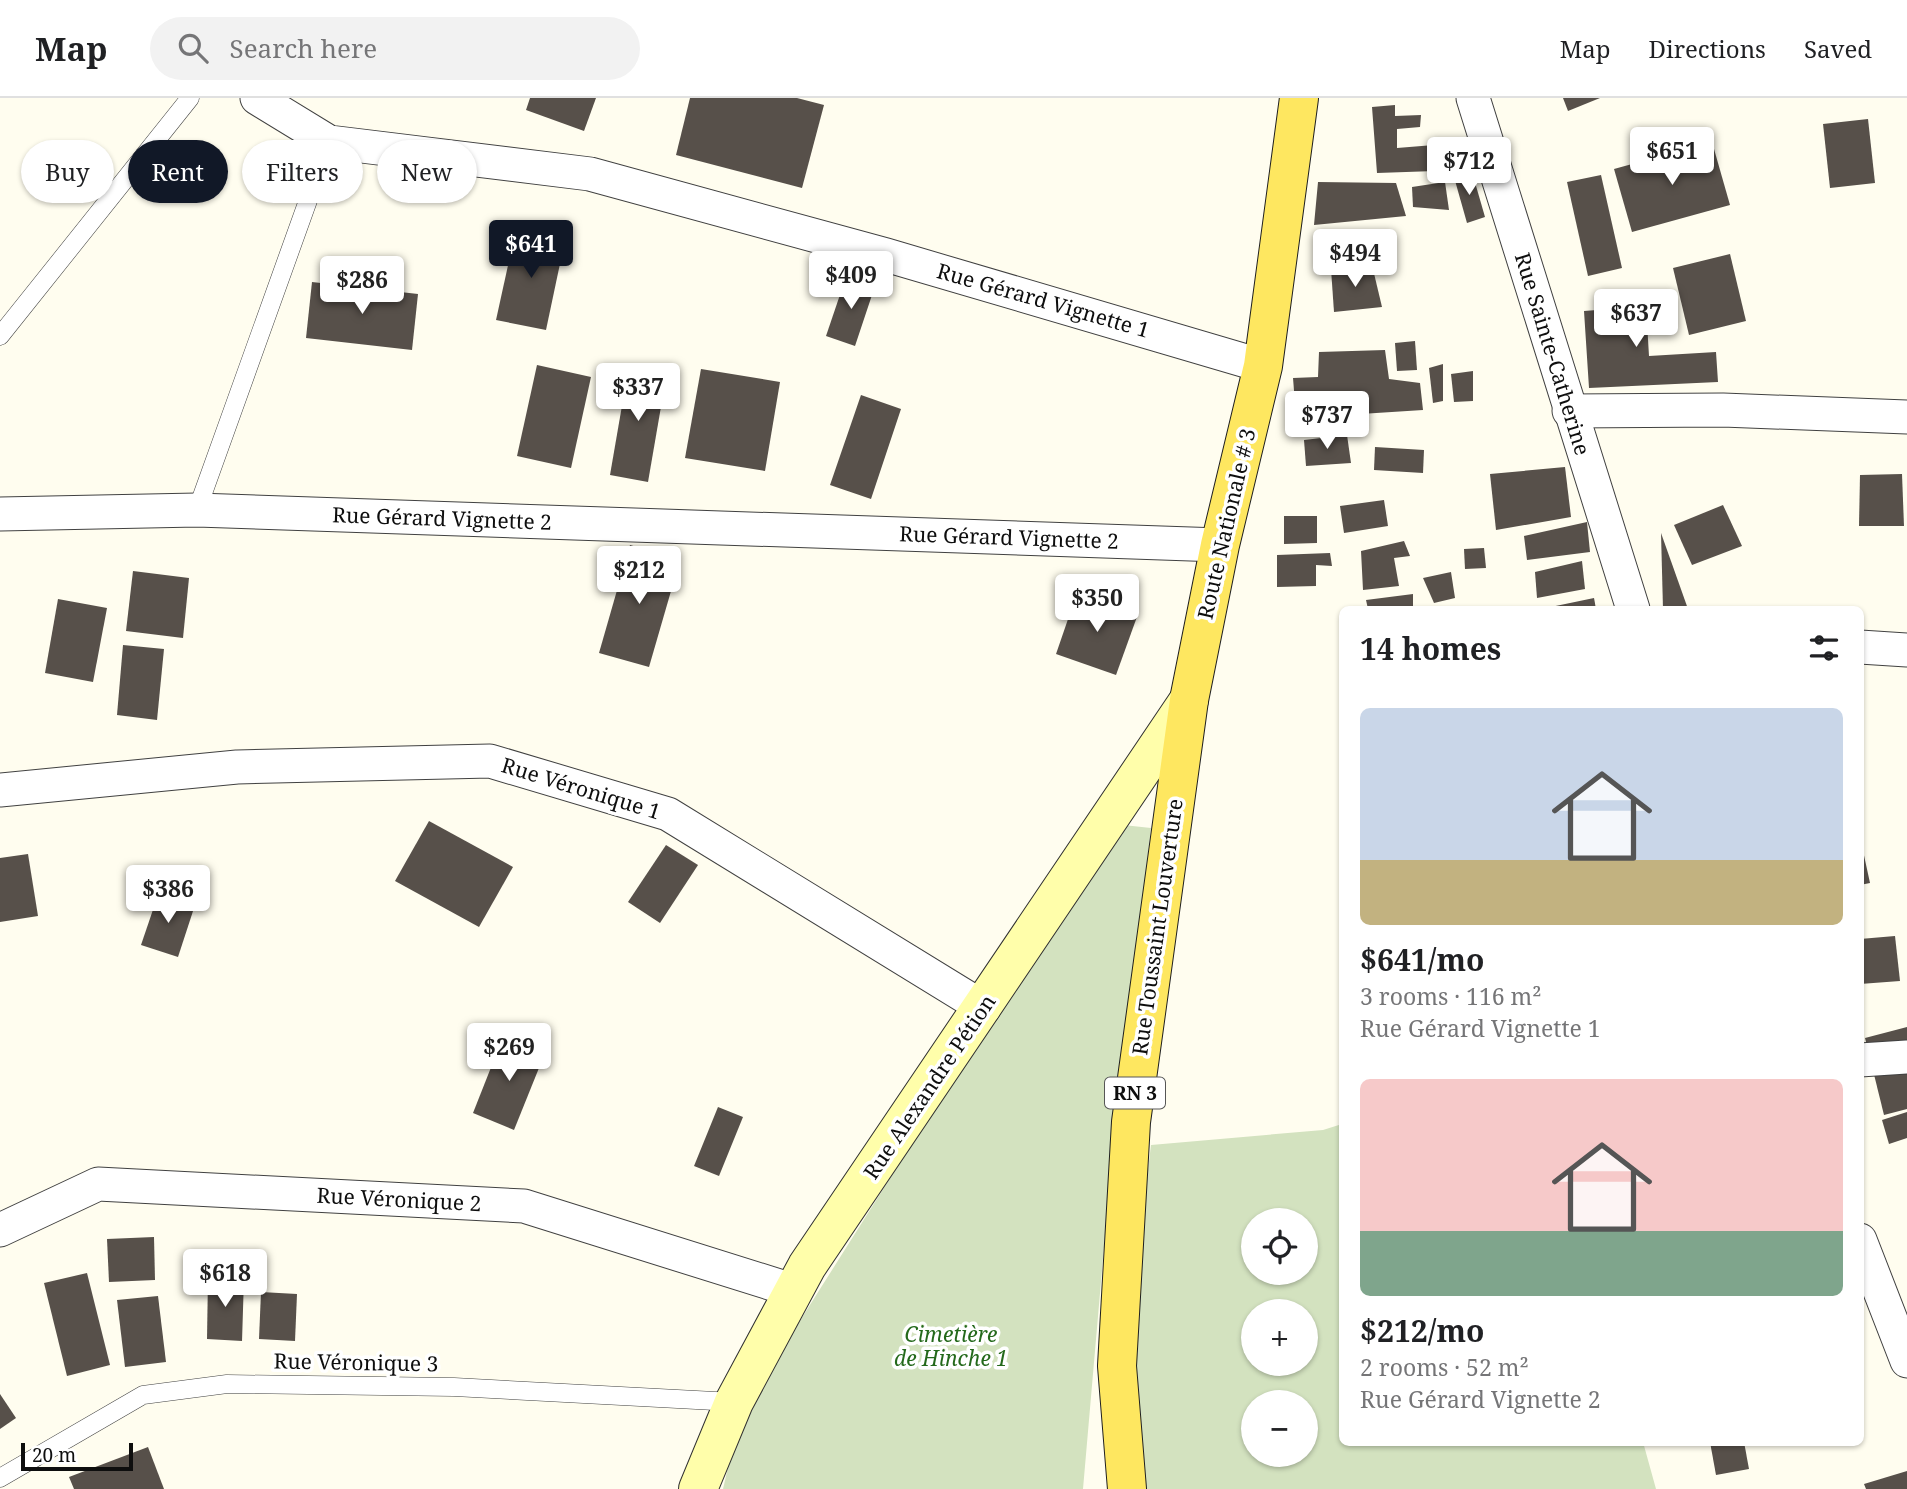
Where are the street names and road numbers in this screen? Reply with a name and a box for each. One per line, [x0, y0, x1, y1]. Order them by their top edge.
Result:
street label: Rue Sainte-Catherine [1509, 249, 1597, 458]
street label: Rue Gérard Vignette 1 [934, 256, 1153, 344]
street label: Route Nationale # 3 [1190, 426, 1262, 622]
street label: Rue Gérard Vignette 2 [332, 500, 552, 536]
street label: Rue Gérard Vignette 2 [899, 519, 1119, 555]
street label: Rue Véronique 1 [498, 751, 664, 826]
street label: Rue Toussaint Louverture [1125, 797, 1189, 1057]
street label: Rue Alexandre Pétion [857, 989, 1001, 1184]
road number: RN 3 [1105, 1077, 1165, 1108]
street label: Rue Véronique 2 [316, 1181, 482, 1217]
street label: Rue Véronique 3 [273, 1347, 439, 1377]

